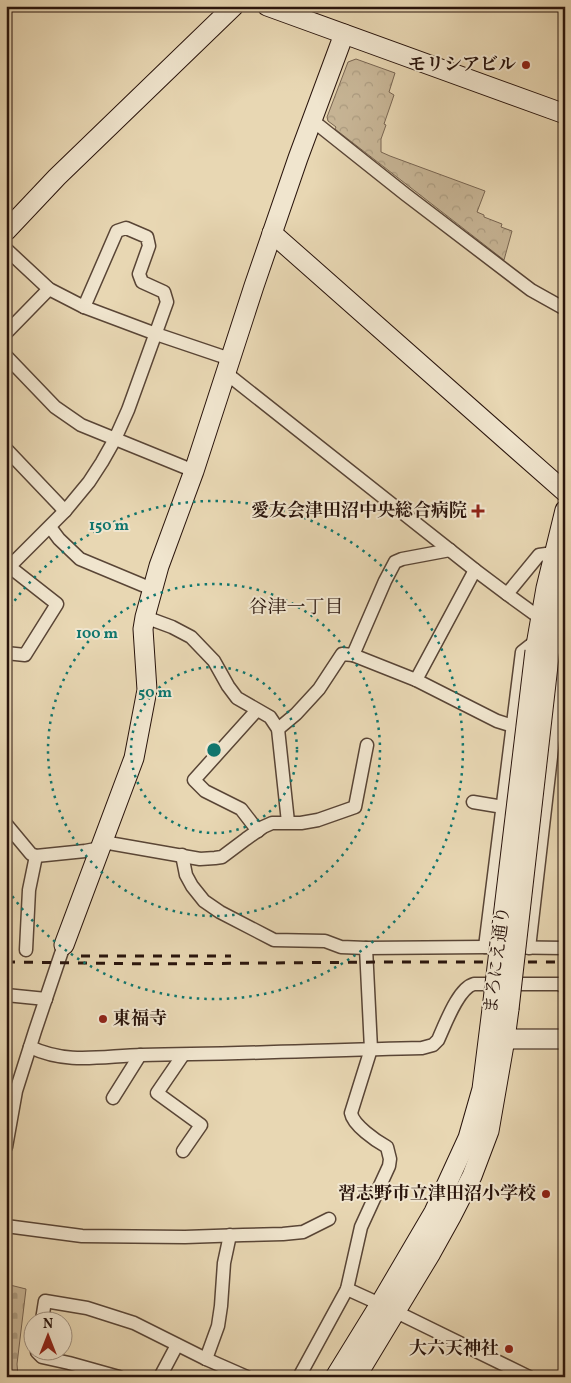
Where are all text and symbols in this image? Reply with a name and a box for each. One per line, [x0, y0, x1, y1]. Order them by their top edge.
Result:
place label: モリシアビル [408, 53, 516, 78]
marker: モリシアビル [520, 59, 532, 71]
place label: 愛友会津田沼中央総合病院 [251, 499, 467, 524]
marker: 愛友会津田沼中央総合病院 [471, 504, 485, 518]
text: 150 m [89, 516, 129, 537]
district label: 谷津一丁目 [248, 595, 344, 621]
text: 100 m [76, 624, 119, 645]
text: 50 m [138, 683, 172, 704]
centre of rings [205, 741, 223, 759]
street label: まろにえ通り [479, 905, 517, 1015]
place label: 東福寺 [113, 1007, 167, 1032]
marker: 東福寺 [97, 1013, 109, 1025]
place label: 習志野市立津田沼小学校 [338, 1182, 536, 1207]
marker: 習志野市立津田沼小学校 [540, 1188, 552, 1200]
north arrow [22, 1310, 72, 1360]
text: N [43, 1315, 53, 1334]
place label: 大六天神社 [409, 1337, 499, 1362]
marker: 大六天神社 [503, 1343, 515, 1355]

